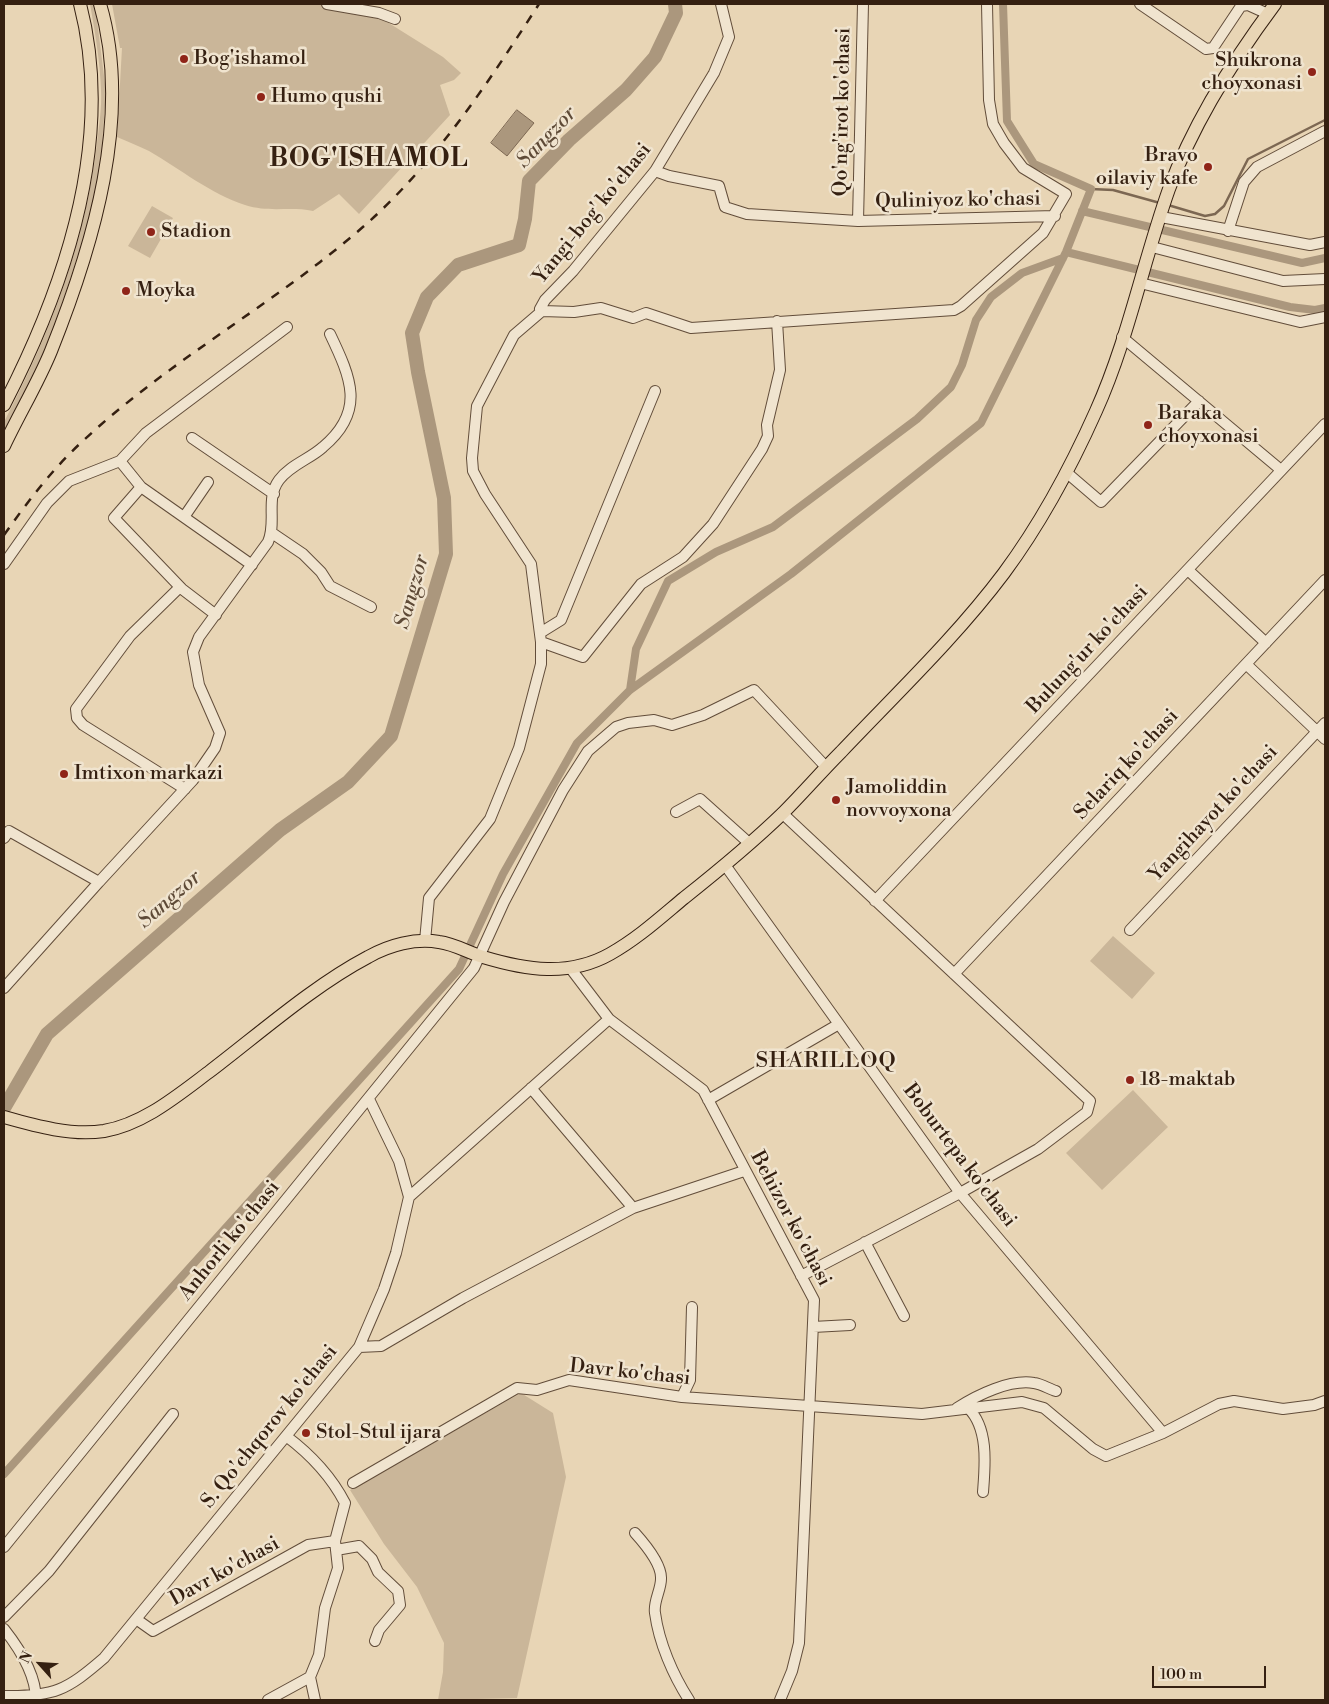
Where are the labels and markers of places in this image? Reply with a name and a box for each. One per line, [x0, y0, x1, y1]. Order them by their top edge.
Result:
place label: Bog'ishamol [194, 47, 306, 71]
place label: Shukrona choyxonasi [1201, 49, 1302, 96]
marker: Bog'ishamol [178, 53, 190, 65]
marker: Shukrona choyxonasi [1306, 66, 1318, 78]
place label: Humo qushi [271, 85, 382, 109]
marker: Humo qushi [255, 91, 267, 103]
place label: Bravo oilaviy kafe [1096, 144, 1198, 191]
marker: Bravo oilaviy kafe [1202, 161, 1214, 173]
place label: Stadion [161, 220, 231, 244]
marker: Stadion [145, 226, 157, 238]
place label: Moyka [136, 279, 195, 303]
marker: Moyka [120, 285, 132, 297]
place label: Baraka choyxonasi [1158, 402, 1259, 449]
marker: Baraka choyxonasi [1142, 419, 1154, 431]
place label: Imtixon markazi [74, 762, 223, 786]
marker: Imtixon markazi [58, 768, 70, 780]
place label: Jamoliddin novvoyxona [846, 776, 952, 823]
marker: Jamoliddin novvoyxona [830, 794, 842, 806]
place label: 18-maktab [1140, 1068, 1235, 1092]
marker: 18-maktab [1124, 1074, 1136, 1086]
place label: Stol-Stul ijara [316, 1421, 441, 1445]
marker: Stol-Stul ijara [300, 1427, 312, 1439]

